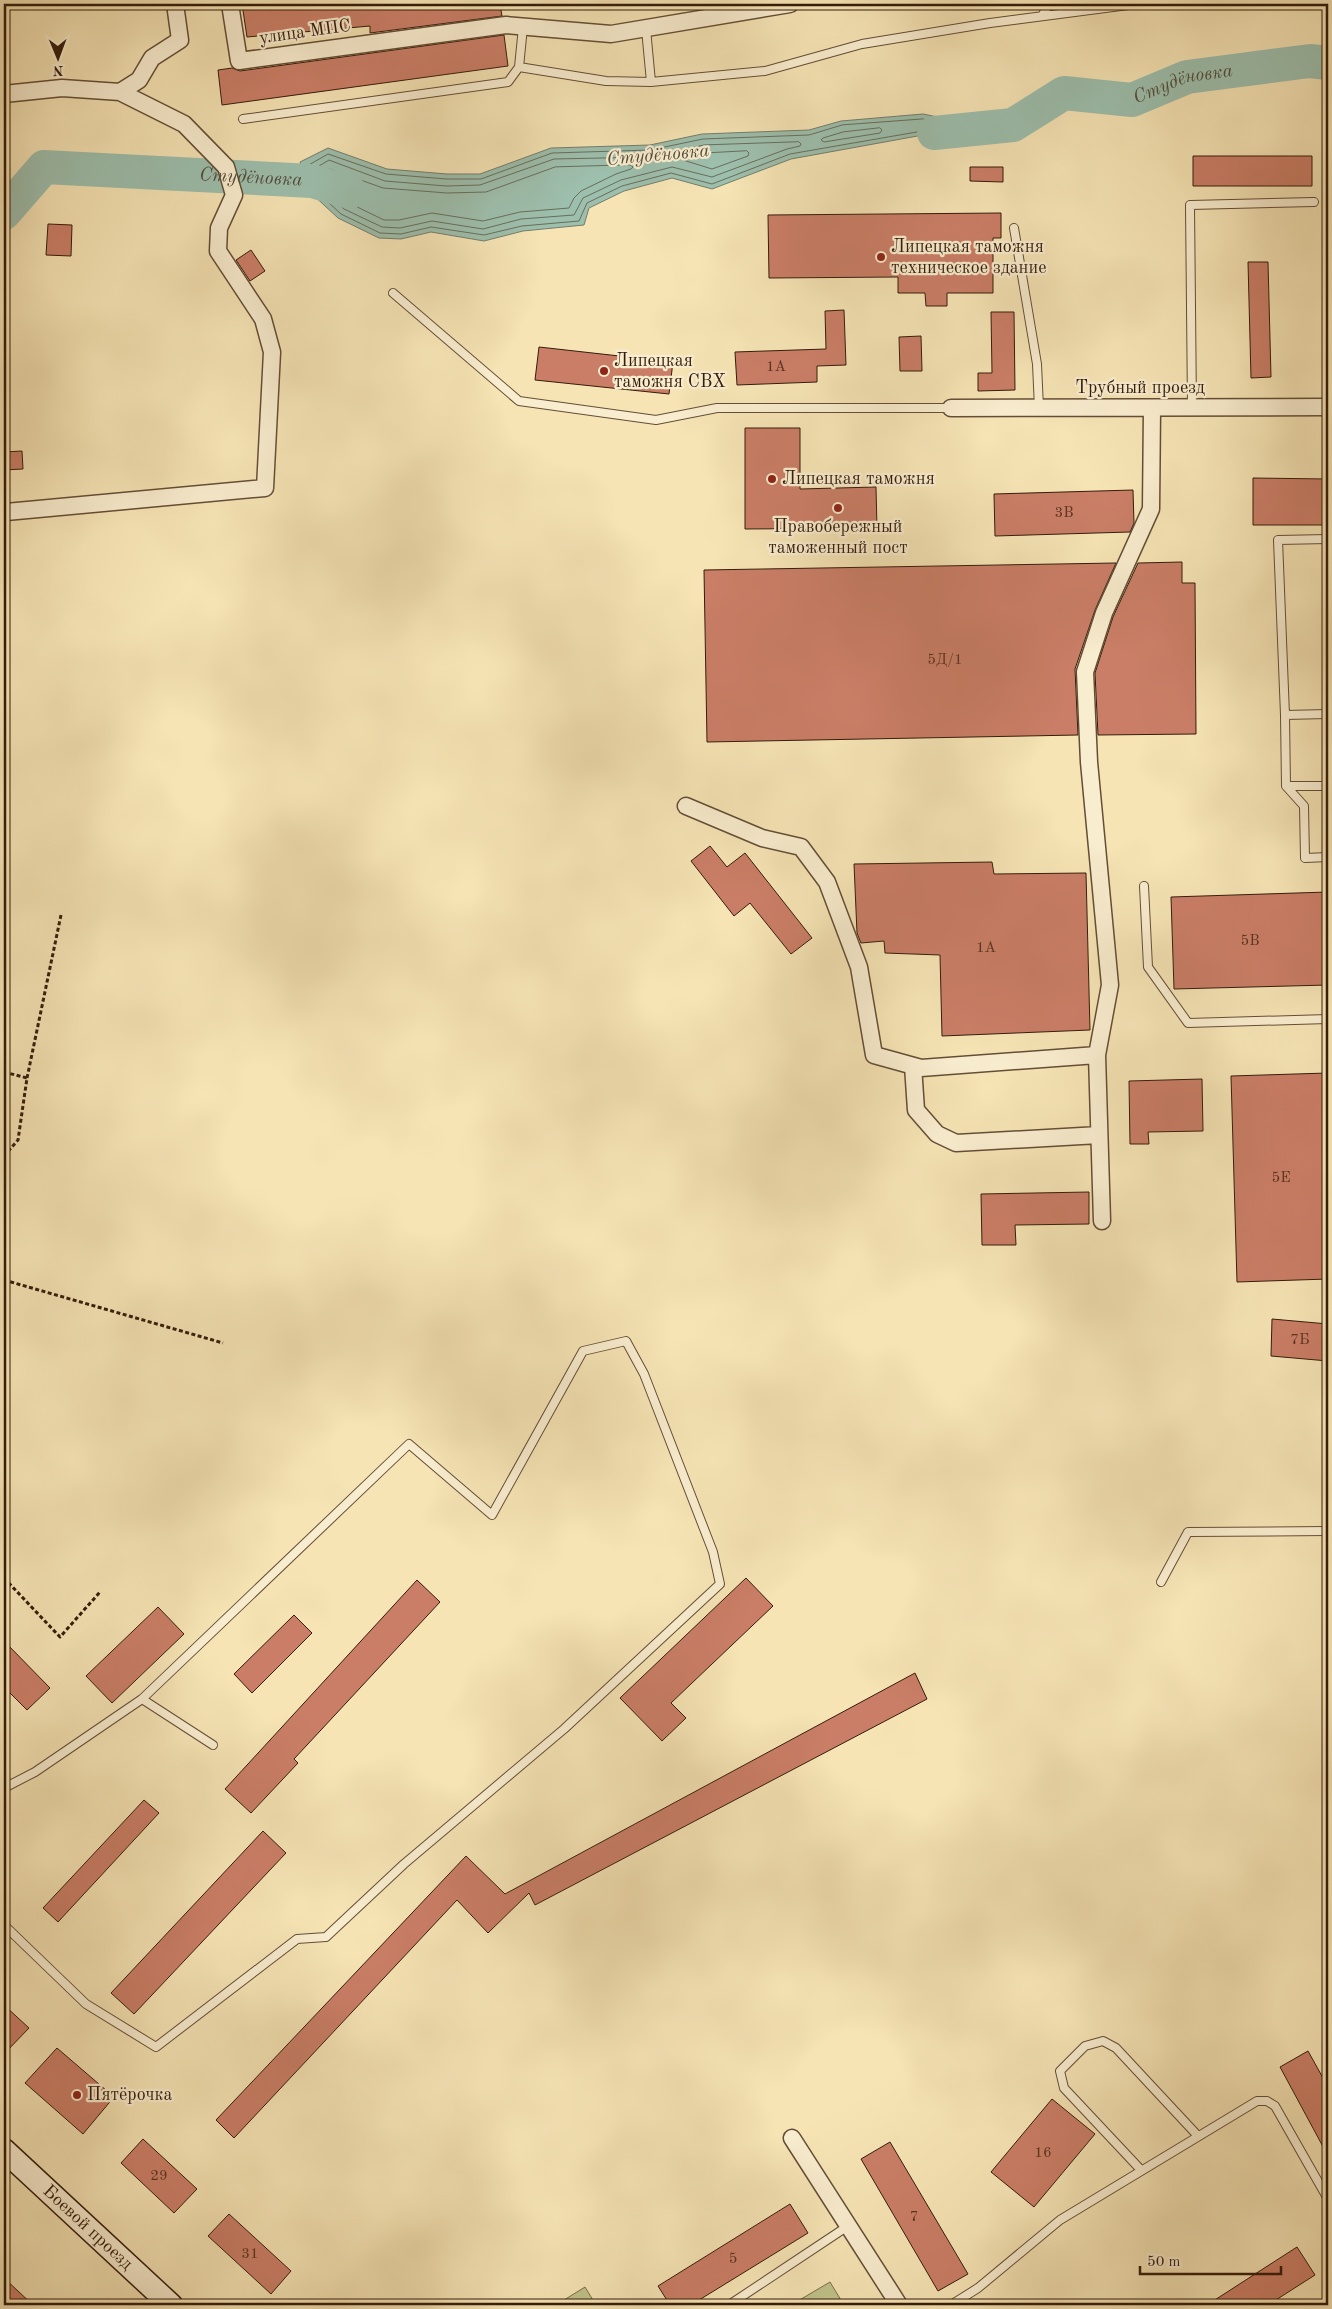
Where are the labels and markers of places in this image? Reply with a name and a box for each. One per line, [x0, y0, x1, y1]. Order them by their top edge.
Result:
place label: Липецкая таможня техническое здание [891, 238, 1046, 277]
marker: Липецкая таможня техническое здание [875, 251, 887, 263]
place label: Липецкая таможня СВХ [614, 352, 726, 391]
marker: Липецкая таможня СВХ [598, 365, 610, 377]
place label: Липецкая таможня [782, 470, 935, 488]
marker: Липецкая таможня [766, 473, 778, 485]
marker: Правобережный таможенный пост [832, 502, 844, 514]
place label: Правобережный таможенный пост [768, 518, 908, 557]
place label: Пятёрочка [87, 2086, 173, 2104]
marker: Пятёрочка [71, 2089, 83, 2101]

